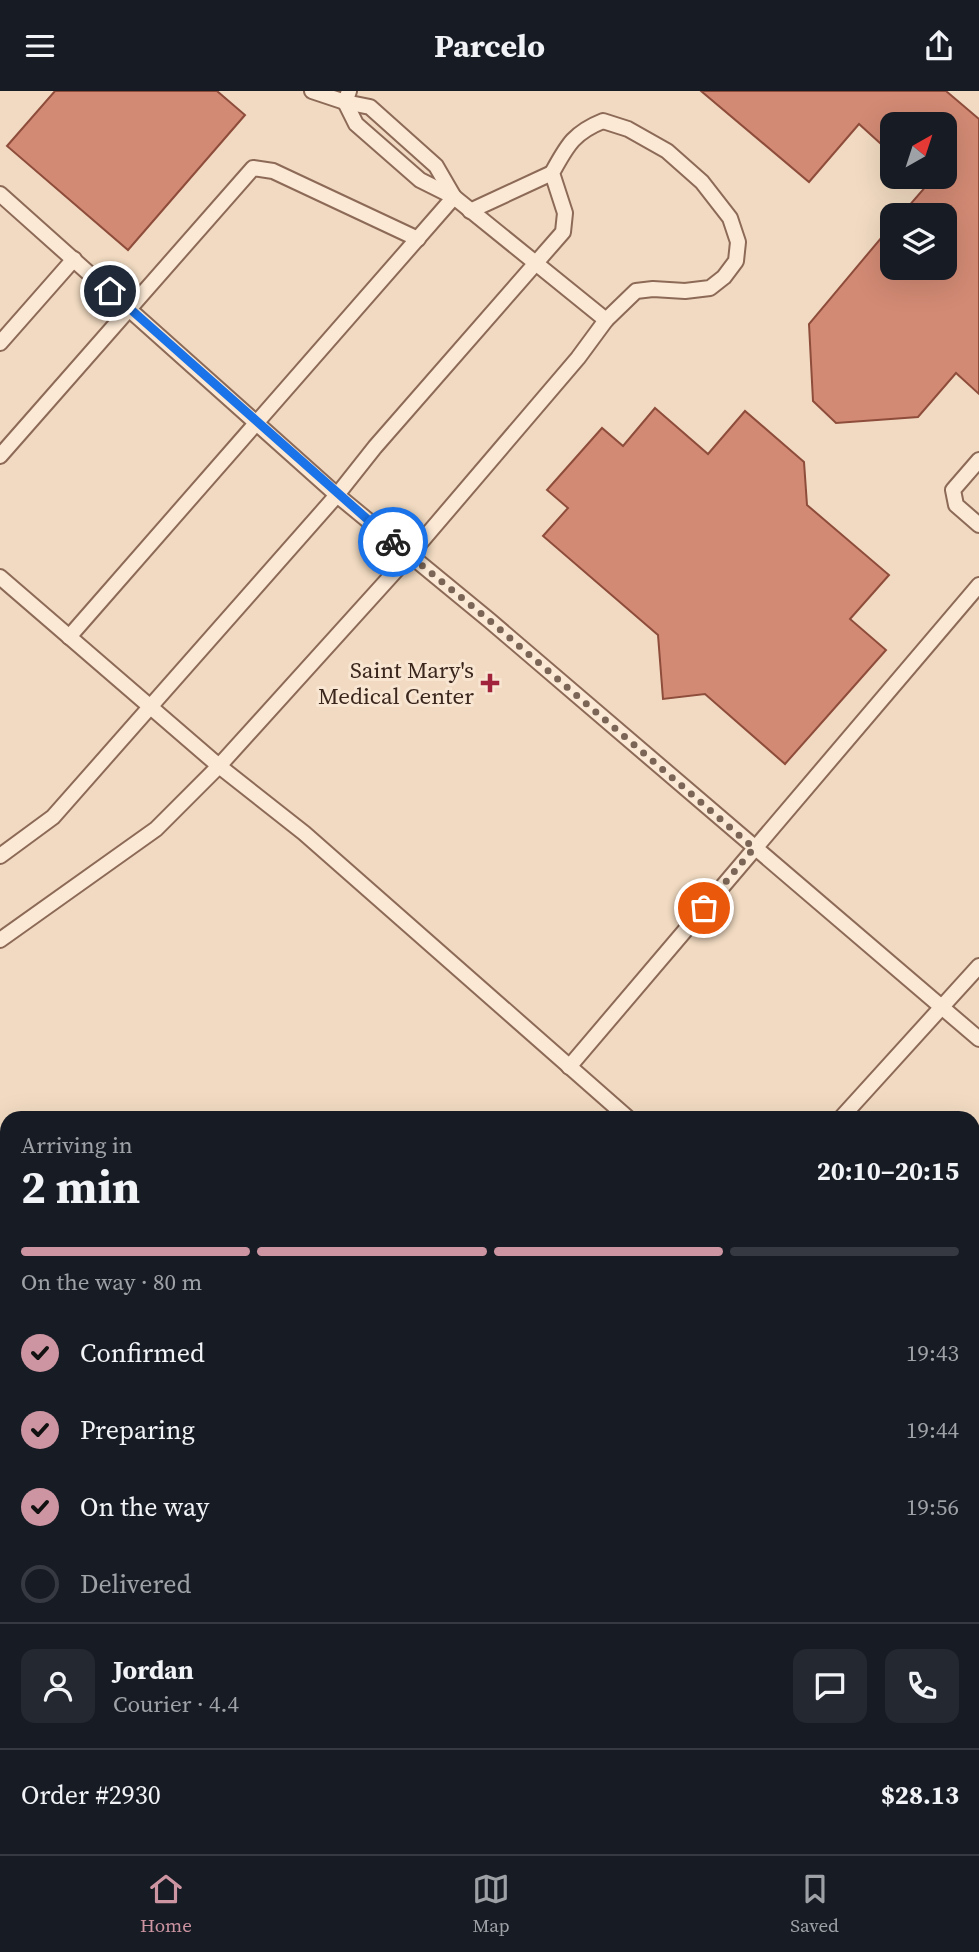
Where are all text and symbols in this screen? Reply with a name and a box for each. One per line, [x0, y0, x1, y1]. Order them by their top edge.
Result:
text: Parcelo [434, 24, 545, 68]
icon: menu [21, 27, 59, 65]
icon: share [920, 27, 958, 65]
north arrow [880, 112, 957, 189]
map controls [880, 112, 957, 280]
button: layers [880, 203, 957, 280]
pin [80, 261, 140, 321]
icon: home [91, 272, 129, 310]
courier [358, 507, 428, 577]
icon: bike [374, 523, 412, 561]
place label: Saint Mary's Medical Center [318, 654, 474, 712]
marker: Saint Mary's Medical Center [480, 673, 500, 693]
pin [674, 878, 734, 938]
icon: bag [685, 889, 723, 927]
text: Arriving in [21, 1129, 133, 1161]
text: 20:10–20:15 [817, 1153, 959, 1189]
text: 2 min [21, 1155, 140, 1218]
text: On the way · 80 m [21, 1266, 202, 1298]
icon: check [21, 1334, 59, 1372]
text: Confirmed [80, 1335, 205, 1371]
text: 19:43 [906, 1337, 959, 1369]
icon: check [21, 1411, 59, 1449]
text: Preparing [80, 1412, 195, 1448]
text: 19:44 [906, 1414, 959, 1446]
icon: check [21, 1488, 59, 1526]
text: On the way [80, 1489, 209, 1525]
text: 19:56 [906, 1491, 959, 1523]
text: Delivered [80, 1566, 191, 1602]
button: person [21, 1649, 95, 1723]
button: chat [793, 1649, 867, 1723]
button: phone [885, 1649, 959, 1723]
text: Jordan [113, 1652, 194, 1688]
text: Courier · 4.4 [113, 1688, 239, 1720]
text: Order #2930 [21, 1777, 161, 1813]
text: $28.13 [881, 1777, 959, 1813]
tab: Home [140, 1870, 192, 1938]
tab: Map [472, 1870, 510, 1938]
tab: Saved [790, 1870, 839, 1938]

